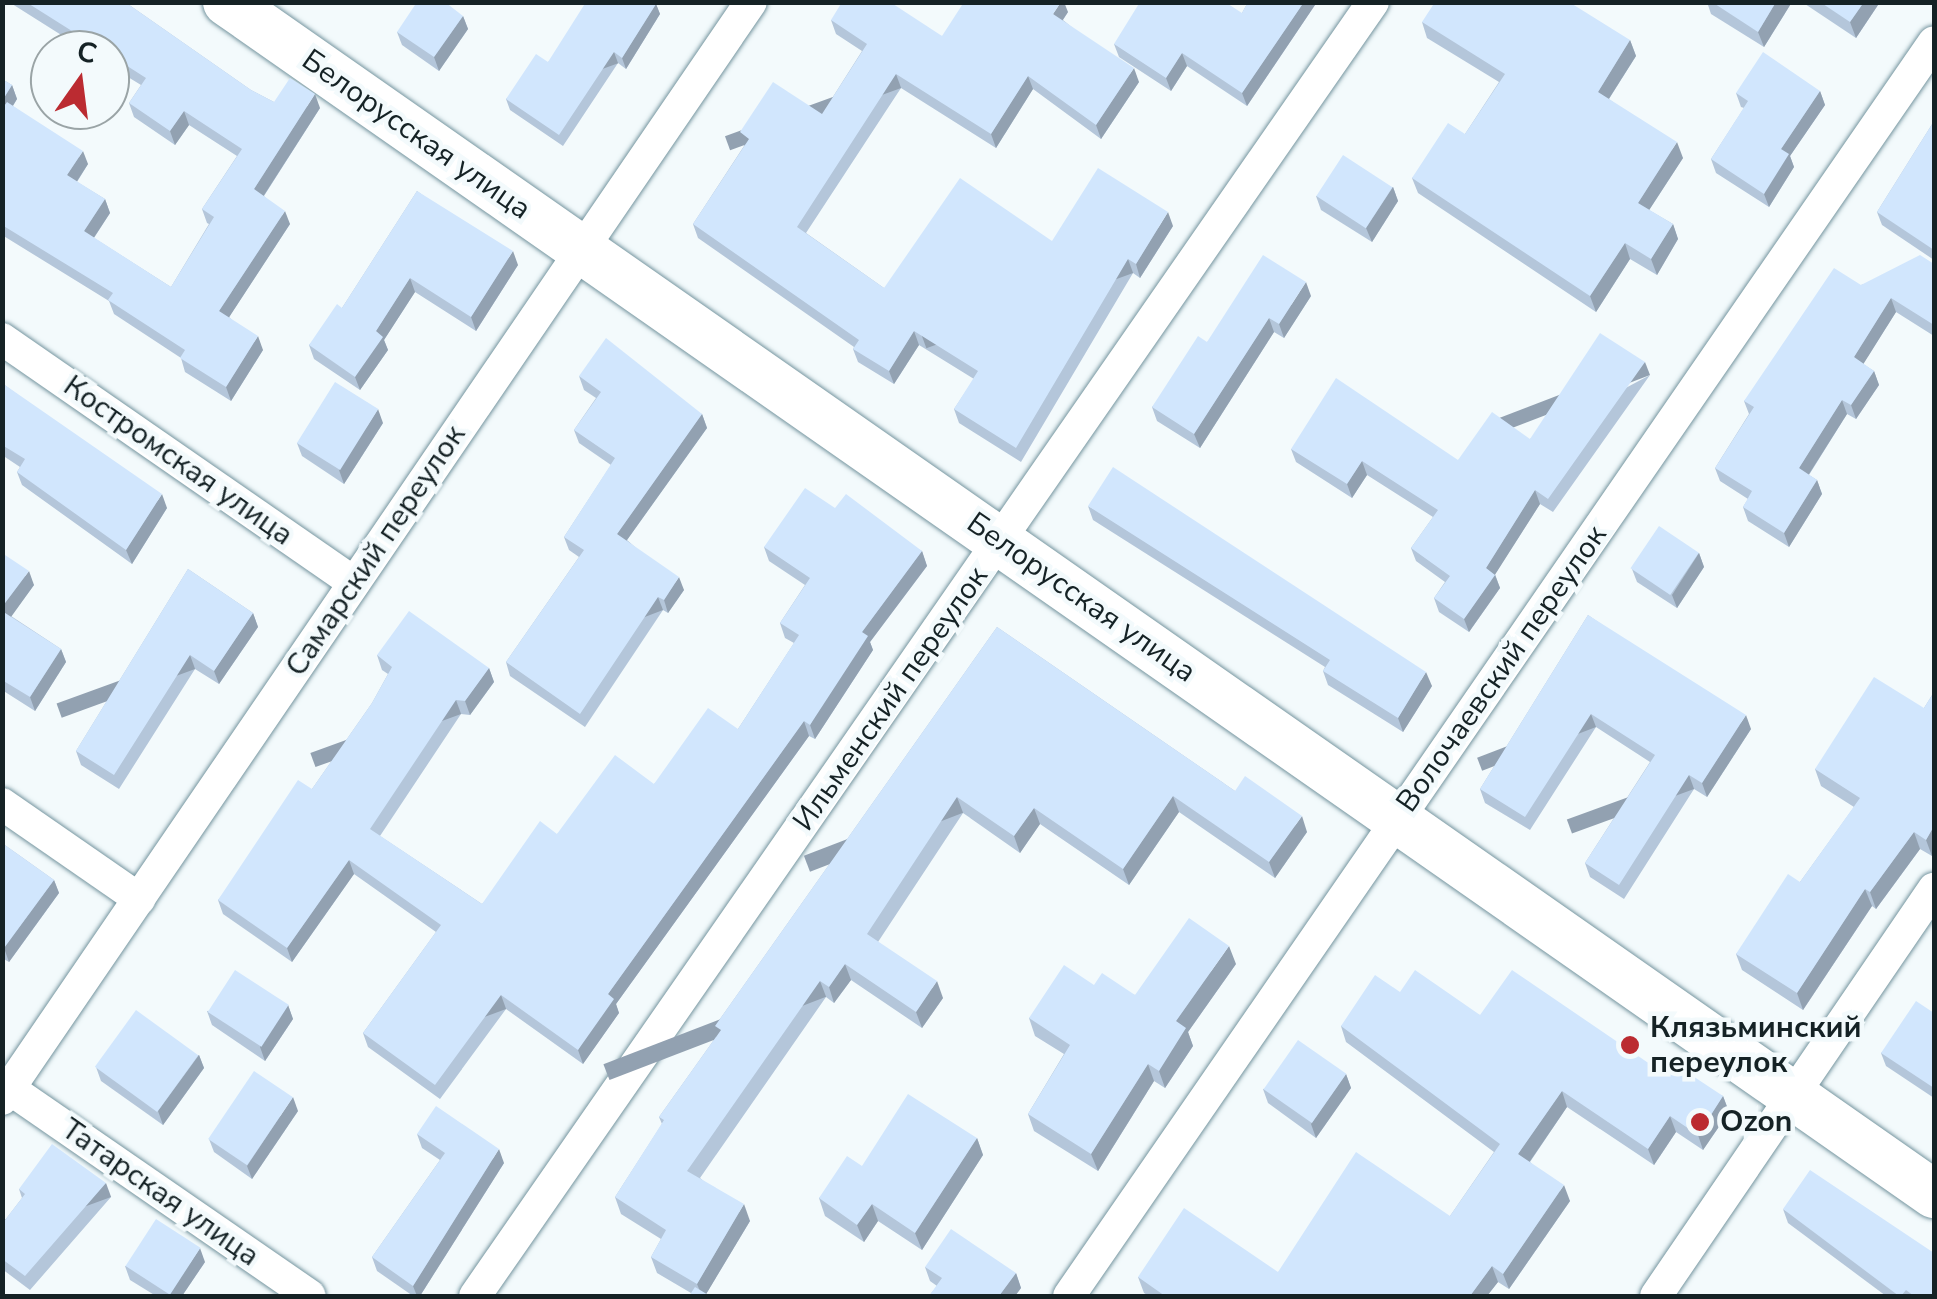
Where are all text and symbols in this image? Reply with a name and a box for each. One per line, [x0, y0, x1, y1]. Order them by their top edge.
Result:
north arrow [30, 30, 130, 130]
text: С [73, 32, 101, 74]
street label: Белорусская улица [295, 42, 537, 228]
street label: Костромская улица [56, 368, 300, 554]
street label: Самарский переулок [279, 419, 473, 683]
street label: Белорусская улица [960, 505, 1202, 691]
street label: Волочаевский переулок [1389, 519, 1615, 819]
street label: Ильменский переулок [786, 560, 996, 838]
place label: Клязьминский переулок [1650, 1010, 1862, 1080]
marker: Клязьминский переулок [1619, 1034, 1641, 1056]
place label: Ozon [1720, 1104, 1792, 1140]
street label: Татарская улица [54, 1111, 266, 1275]
marker: Ozon [1689, 1111, 1711, 1133]

